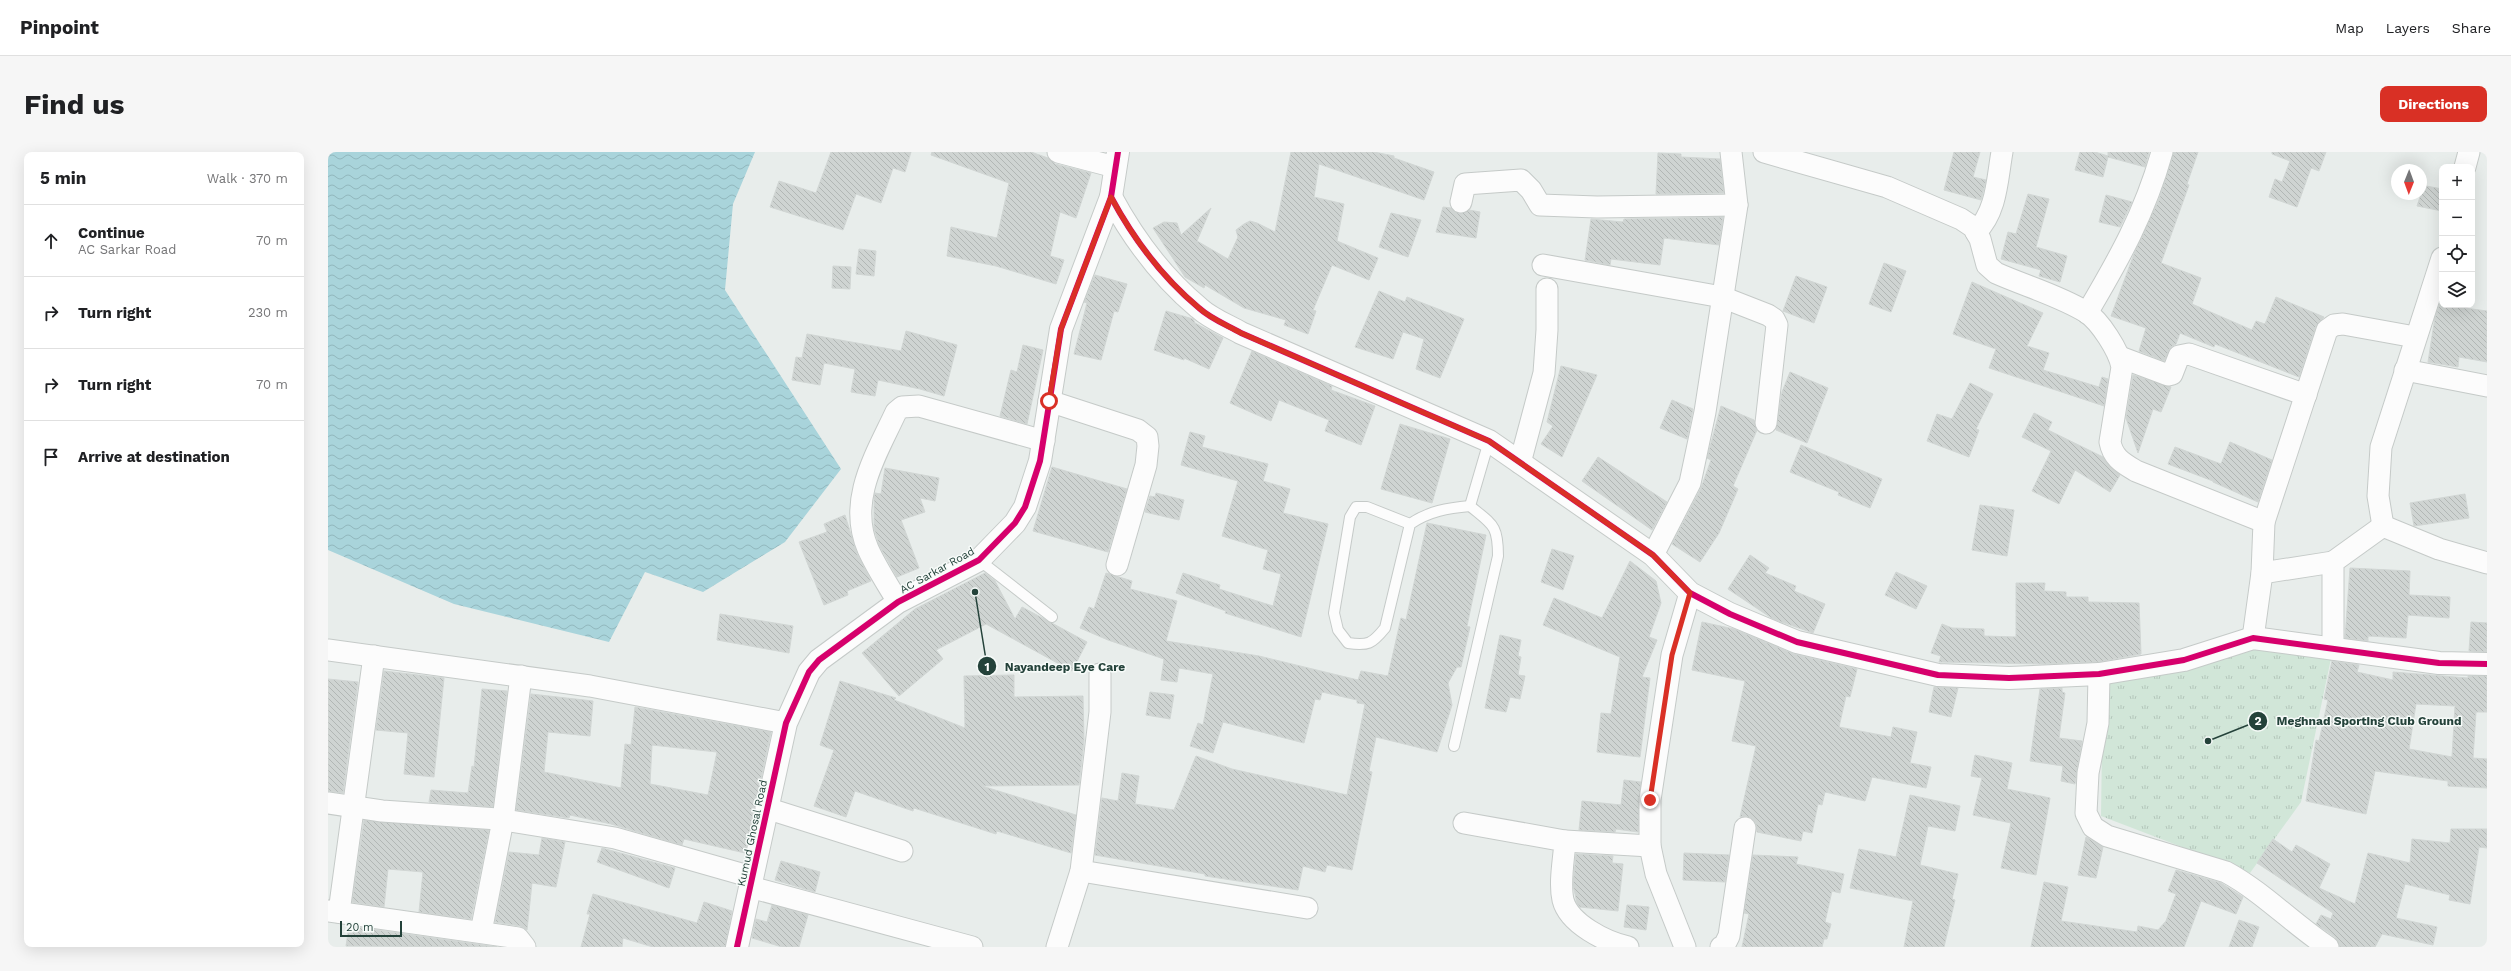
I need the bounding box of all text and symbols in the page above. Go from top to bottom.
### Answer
text: Pinpoint [20,16,99,39]
text: Map [2335,20,2364,36]
text: Layers [2386,20,2430,36]
text: Share [2452,20,2491,36]
button: Directions [2380,86,2487,122]
text: Find us [24,88,124,121]
north arrow [2391,164,2427,200]
map controls [2439,164,2475,308]
button: + [2439,164,2475,200]
text: 5 min [40,168,86,188]
text: Walk · 370 m [207,171,288,186]
button: − [2439,200,2475,236]
text: Continue [78,224,145,242]
icon: ahead [40,230,62,252]
text: 70 m [256,233,288,248]
button: locate [2439,236,2475,272]
text: AC Sarkar Road [78,242,176,257]
button: layers [2439,272,2475,308]
icon: right [40,302,62,324]
text: Turn right [78,304,151,322]
text: 230 m [248,305,288,320]
icon: right [40,374,62,396]
text: Turn right [78,376,151,394]
text: 70 m [256,377,288,392]
route start [1040,392,1058,410]
icon: arrive [40,446,62,468]
text: Arrive at destination [78,448,230,466]
street label: AC Sarkar Road [898,545,977,596]
callout: Nayandeep Eye Care [977,654,1133,678]
text: 1 [984,660,990,674]
text: Nayandeep Eye Care [1005,660,1125,674]
callout: Meghnad Sporting Club Ground [2248,709,2469,733]
text: 2 [2254,714,2262,728]
text: Meghnad Sporting Club Ground [2277,714,2461,728]
street label: Kumud Ghosal Road [735,779,770,888]
route end [1641,791,1659,809]
scale bar [340,919,402,938]
text: 20 m [346,921,374,934]

